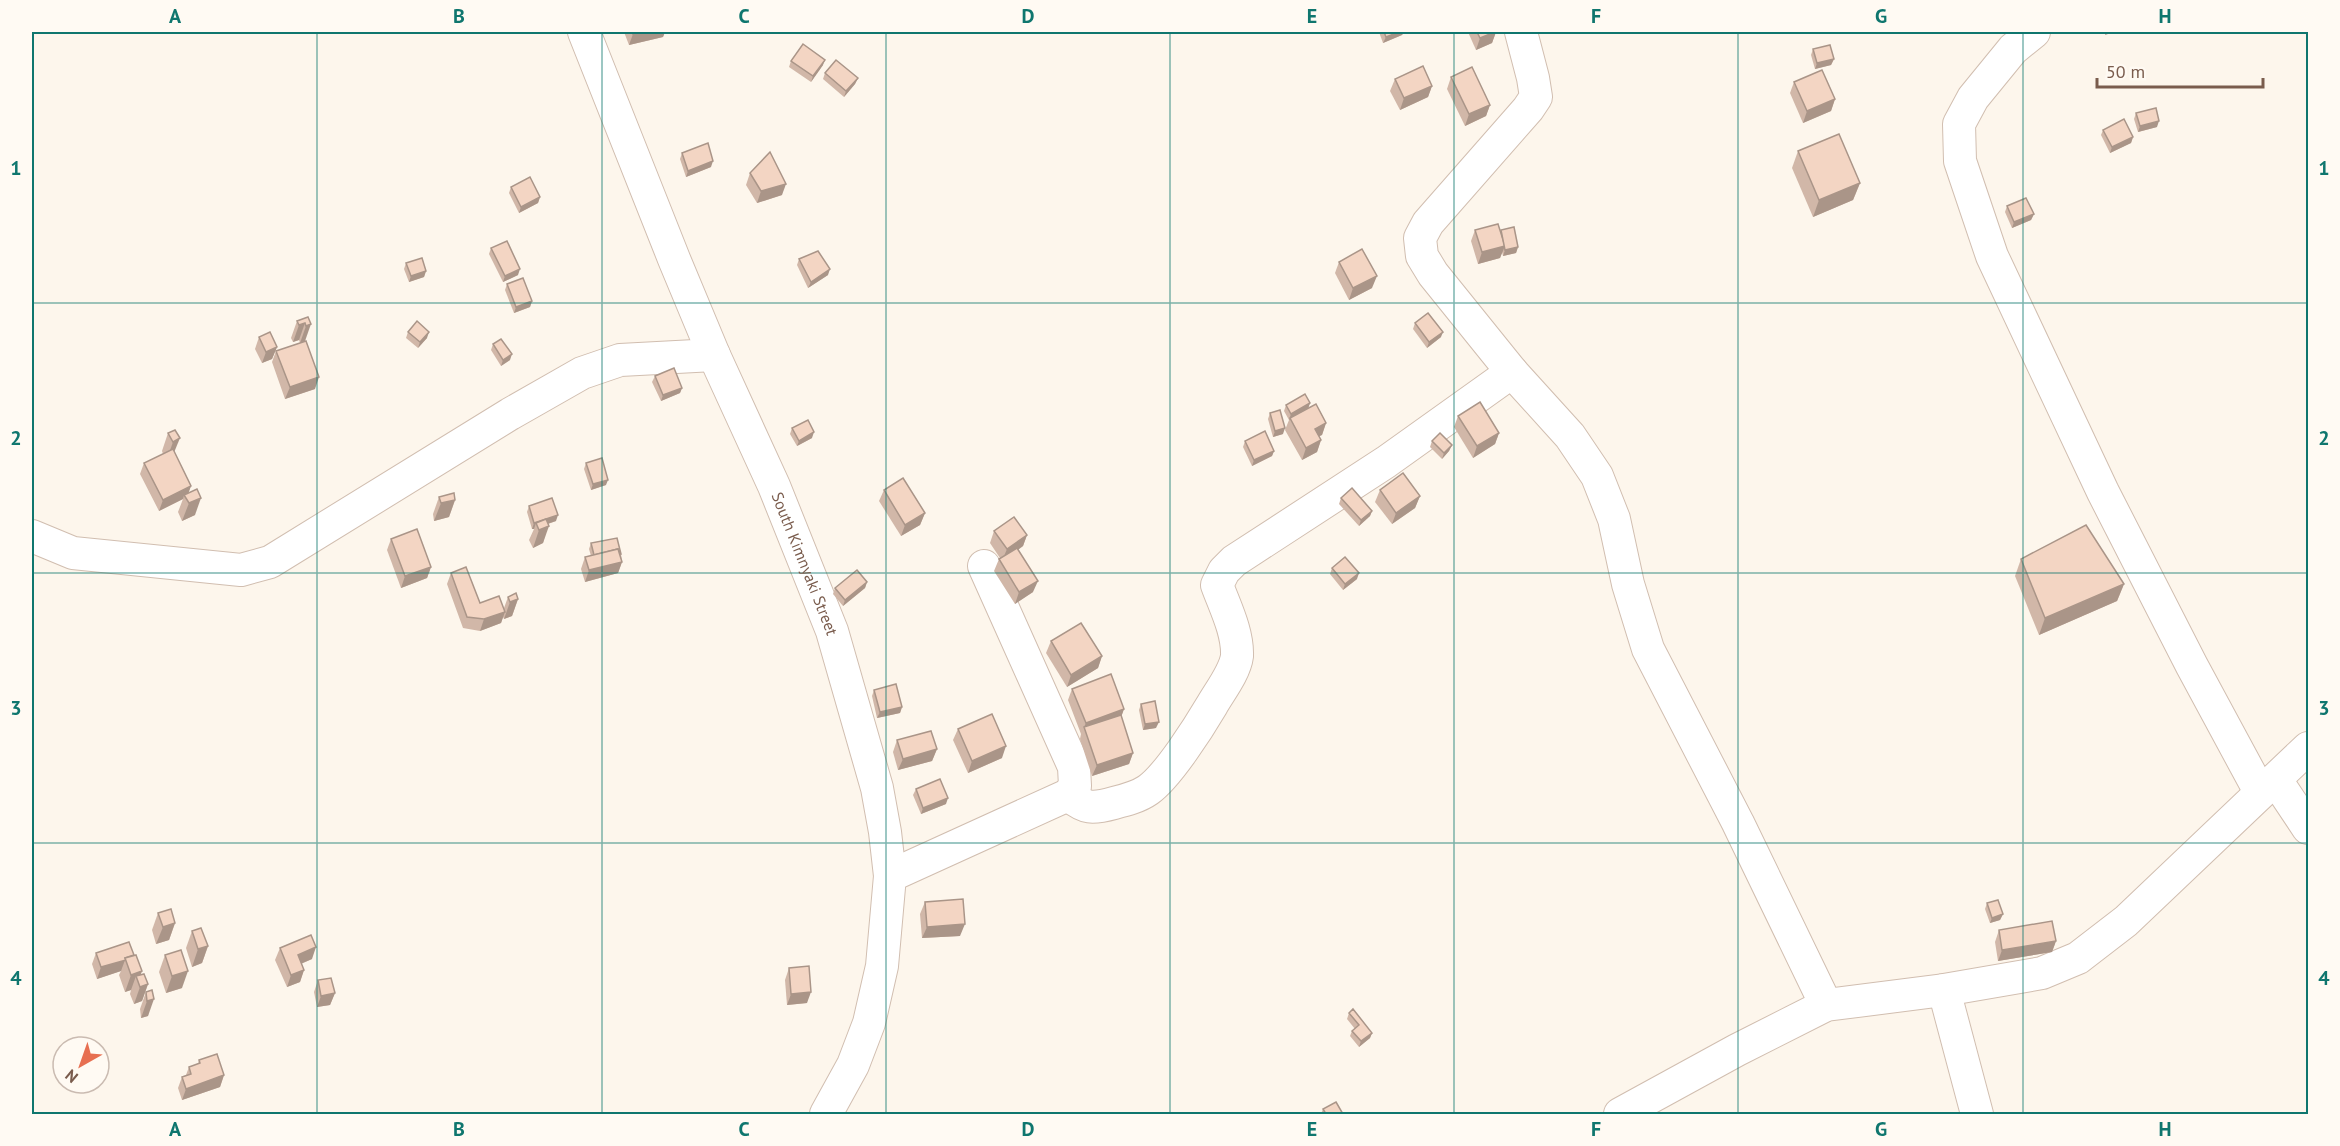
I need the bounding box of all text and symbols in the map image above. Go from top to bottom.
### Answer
text: A [169,3,182,29]
text: B [453,3,465,29]
text: C [738,3,750,29]
text: D [1022,3,1035,29]
text: E [1307,3,1317,29]
text: F [1591,3,1601,29]
text: G [1875,3,1887,29]
text: H [2158,3,2172,29]
scale bar [2097,51,2264,89]
text: 50 m [2106,60,2145,83]
text: 1 [10,155,22,181]
text: 1 [2318,155,2330,181]
text: 2 [10,425,22,451]
text: 2 [2318,425,2330,451]
street label: South Kimnyaki Street [767,489,843,638]
text: 3 [10,695,22,721]
text: 3 [2318,695,2330,721]
text: 4 [10,965,22,991]
text: 4 [2318,965,2330,991]
north arrow [51,1035,111,1095]
text: N [61,1065,82,1088]
text: A [169,1116,182,1142]
text: B [453,1116,465,1142]
text: C [738,1116,750,1142]
text: D [1022,1116,1035,1142]
text: E [1307,1116,1317,1142]
text: F [1591,1116,1601,1142]
text: G [1875,1116,1887,1142]
text: H [2158,1116,2172,1142]

